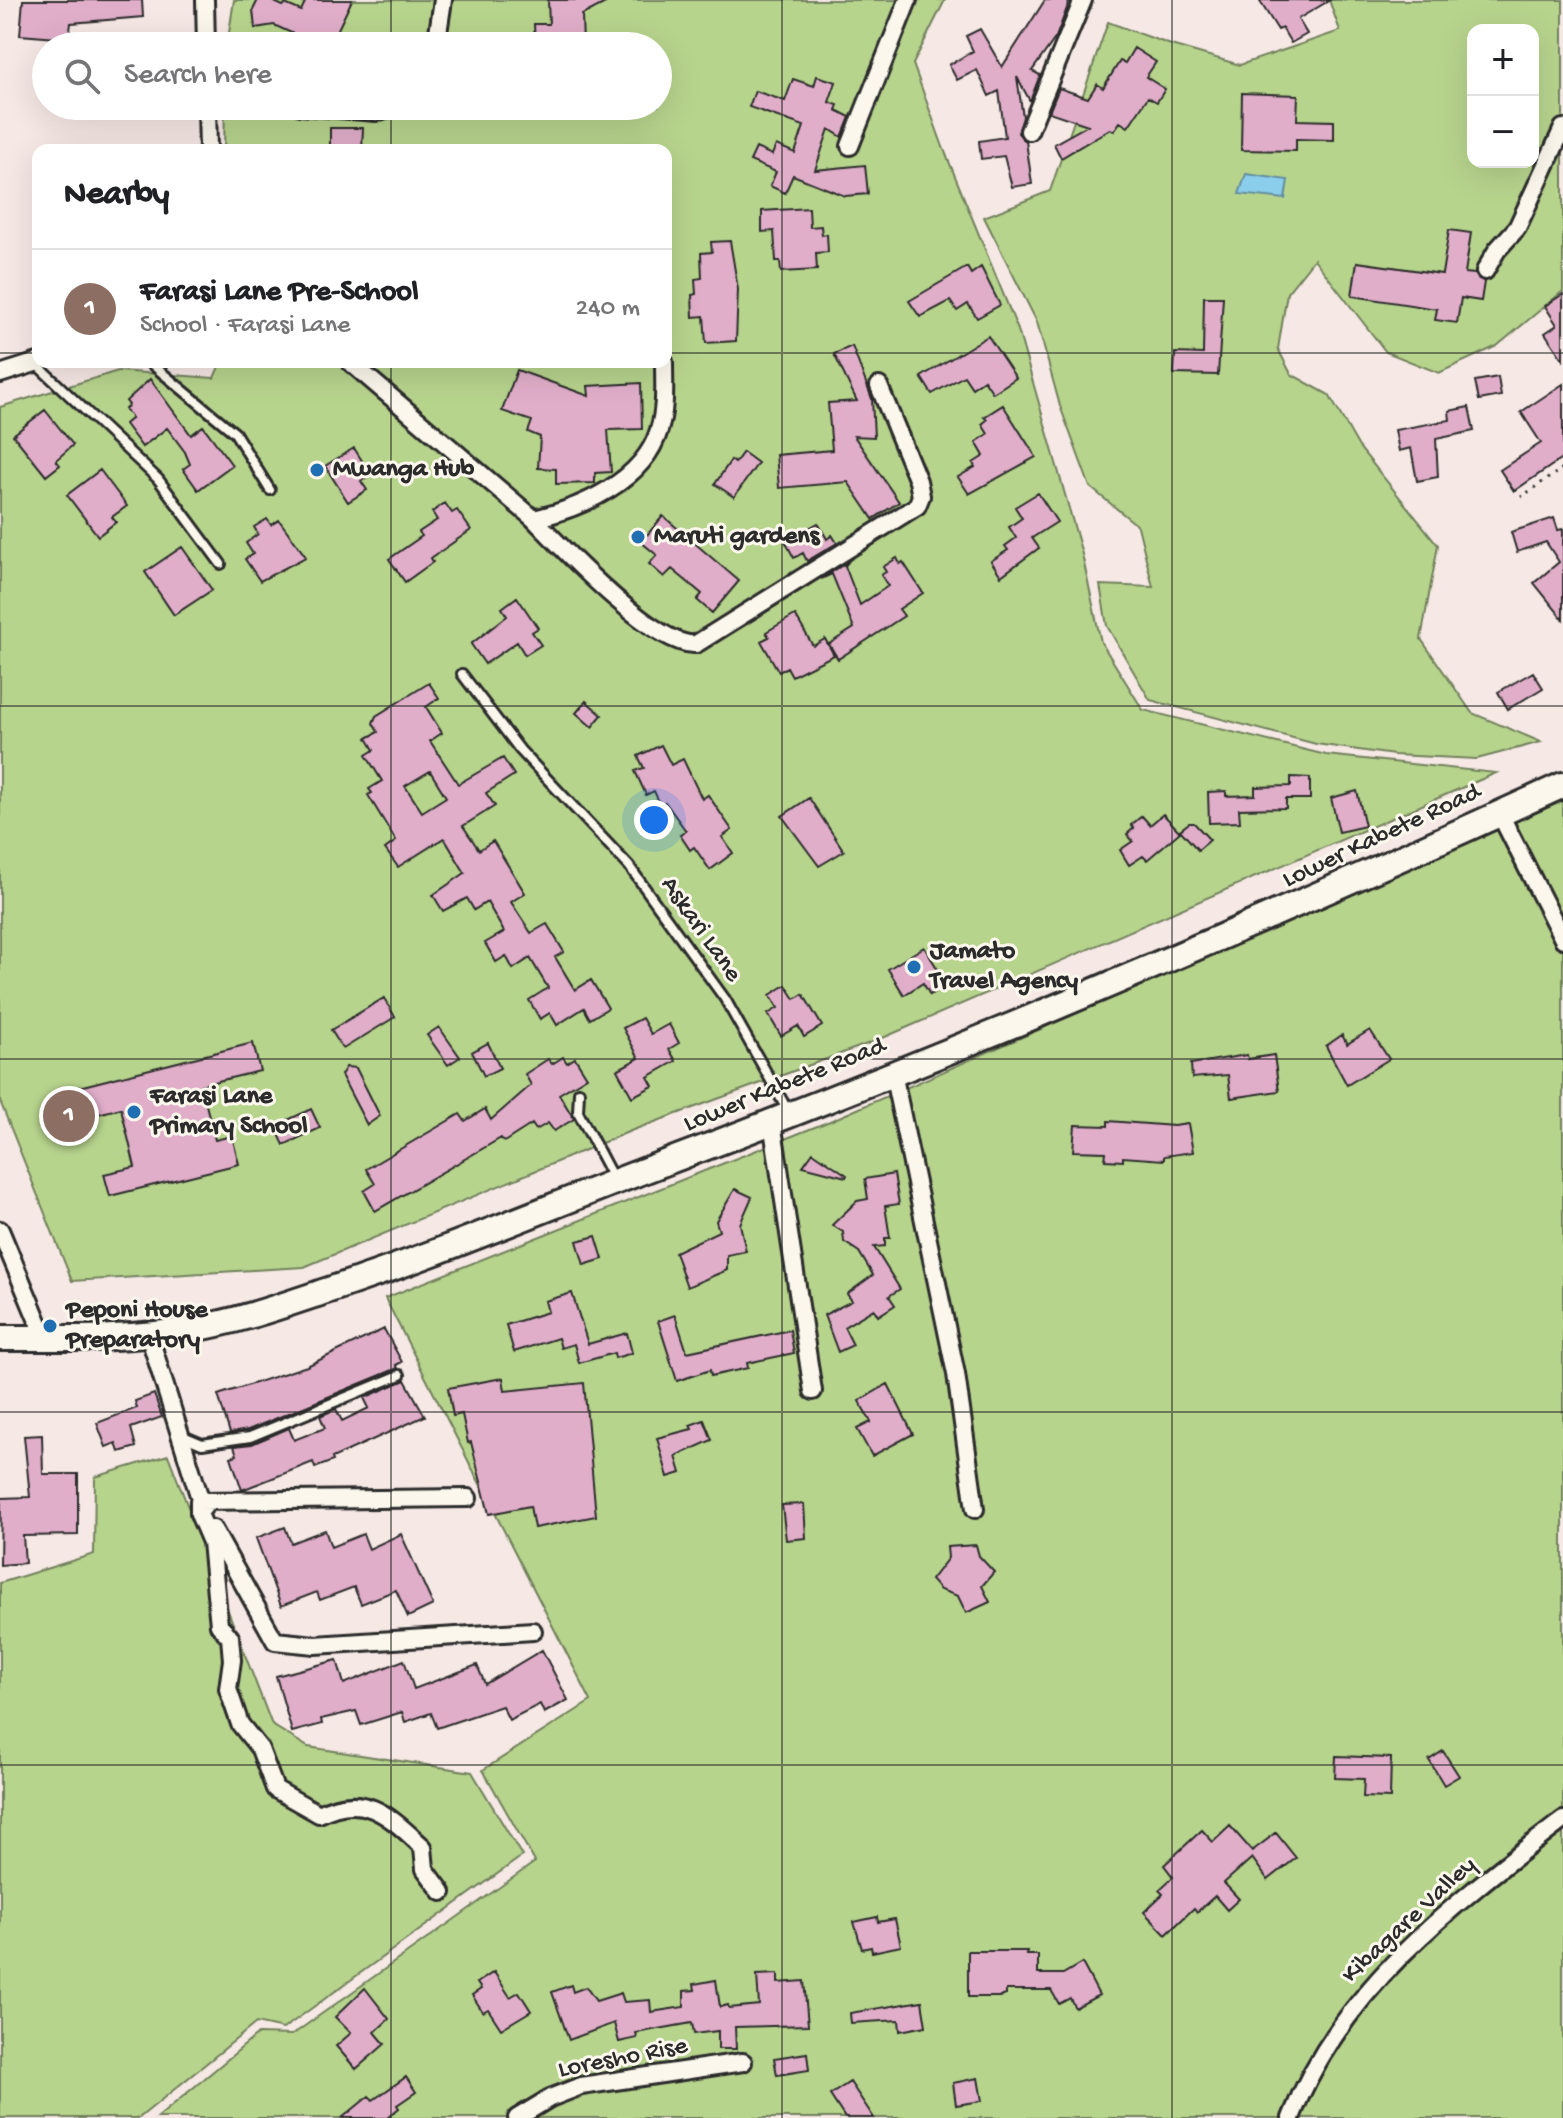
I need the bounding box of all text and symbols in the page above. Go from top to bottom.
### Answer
map controls [1467,24,1539,168]
button: + [1467,24,1539,96]
search box [32,32,672,120]
icon: search [60,54,104,98]
text: Search here [124,59,272,94]
button: − [1467,96,1539,168]
text: Nearby [64,176,169,216]
text: Farasi Lane Pre-School [140,276,418,311]
text: 1 [85,294,95,325]
text: 240 m [576,294,640,325]
text: School · Farasi Lane [140,311,351,342]
place label: Mwanga Hub [333,455,474,486]
marker: Mwanga Hub [308,461,326,479]
place label: Maruti gardens [654,522,821,553]
marker: Maruti gardens [629,528,647,546]
street label: Lower Kabete Road [1278,777,1487,896]
your location [634,800,674,840]
street label: Askari Lane [652,871,748,989]
place label: Jamato Travel Agency [928,937,1078,998]
marker: Jamato Travel Agency [905,958,923,976]
street label: Lower Kabete Road [680,1031,892,1141]
place label: Farasi Lane Primary School [148,1082,308,1143]
pin: 1 [43,1086,95,1146]
marker: Farasi Lane Primary School [125,1103,143,1121]
place label: Peponi House Preparatory [64,1296,209,1357]
marker: Peponi House Preparatory [41,1317,59,1335]
street label: Kibagare Valley [1336,1851,1484,1991]
street label: Loresho Rise [556,2031,691,2087]

